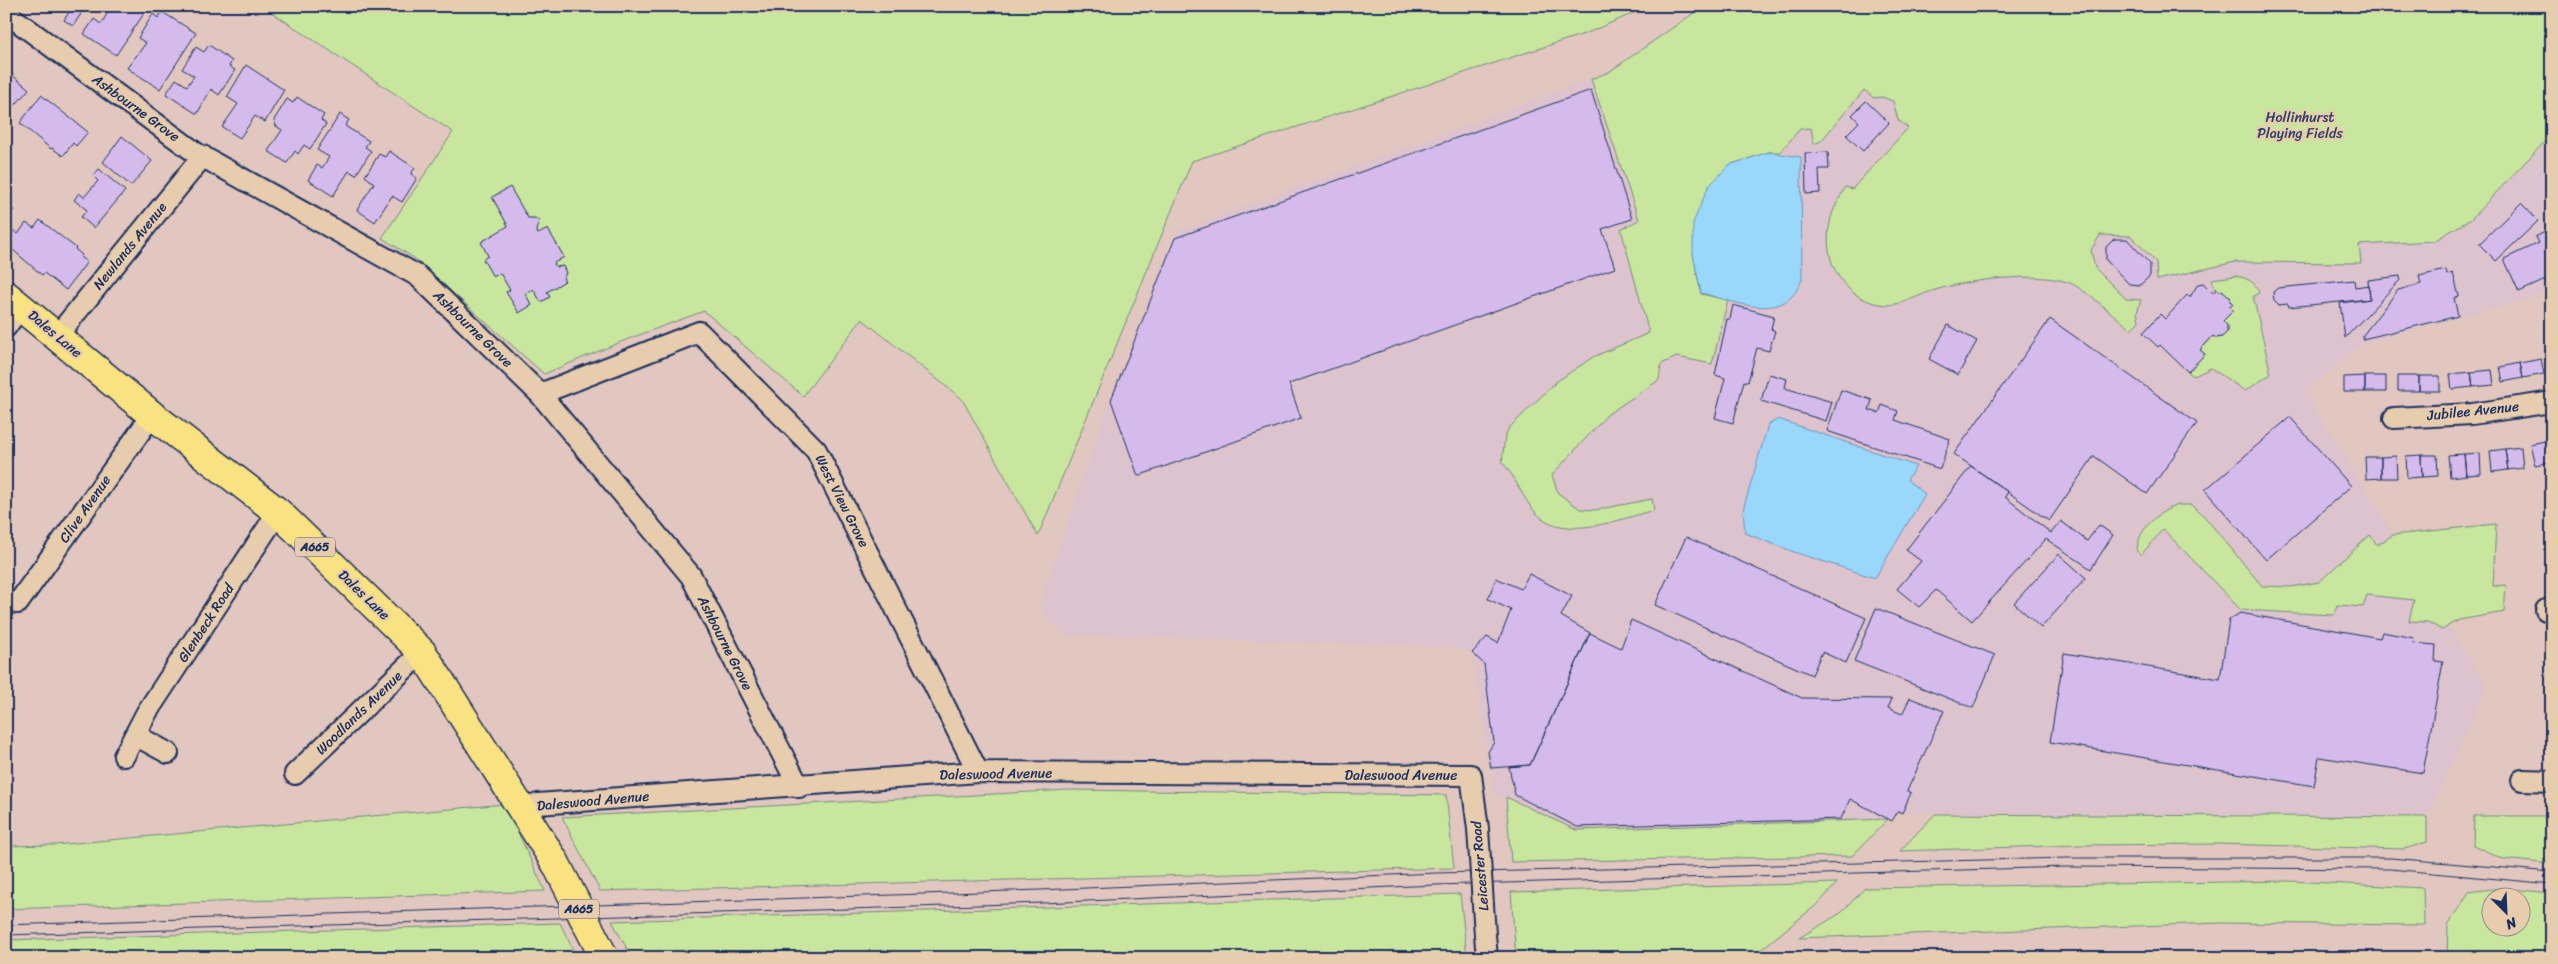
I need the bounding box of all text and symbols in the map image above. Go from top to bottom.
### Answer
street label: Ashbourne Grove [86,67,185,149]
park label: Hollinhurst Playing Fields [2257,105,2343,146]
street label: Newlands Avenue [87,196,174,296]
street label: Ashbourne Grove [426,283,519,374]
street label: Dales Lane [22,304,88,364]
street label: Jubilee Avenue [2425,394,2520,428]
street label: West View Grove [808,450,876,552]
street label: Clive Avenue [52,470,118,548]
road number: A665 [295,538,335,556]
street label: Dales Lane [332,563,396,627]
street label: Glenbeck Road [171,577,242,668]
street label: Ashbourne Grove [690,590,760,695]
street label: Woodlands Avenue [310,665,409,761]
street label: Daleswood Avenue [939,761,1053,787]
street label: Daleswood Avenue [1345,763,1457,788]
street label: Daleswood Avenue [536,784,650,818]
street label: Leicester Road [1463,818,1496,912]
north arrow [2480,886,2530,936]
road number: A665 [559,900,599,919]
text: N [2501,910,2522,937]

